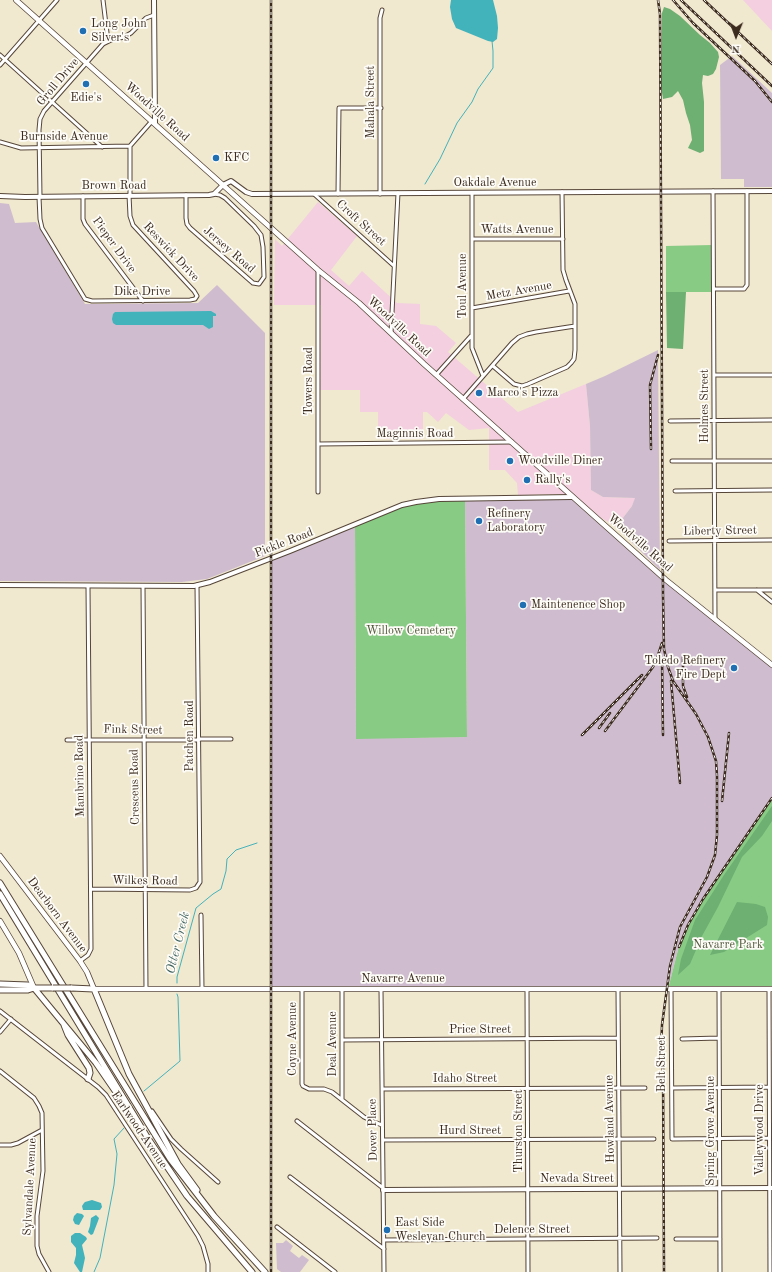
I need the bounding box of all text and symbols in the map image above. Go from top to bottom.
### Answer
north arrow [716,16,756,56]
place label: Long John Silver's [91,17,147,45]
marker: Long John Silver's [78,26,88,36]
text: N [731,43,740,54]
street label: Groll Drive [34,55,82,109]
street label: Mahala Street [364,66,378,138]
marker: Edie's [81,79,91,89]
street label: Woodville Road [122,79,192,145]
place label: Edie's [70,91,102,105]
street label: Burnside Avenue [20,130,108,144]
place label: KFC [224,151,249,165]
marker: KFC [211,153,221,163]
street label: Oakdale Avenue [454,176,536,190]
street label: Brown Road [82,179,146,193]
street label: Croft Street [333,197,389,249]
street label: Pieper Drive [89,214,139,276]
street label: Reswick Drive [140,219,202,285]
street label: Watts Avenue [481,223,553,237]
street label: Jersey Road [200,224,258,276]
street label: Toul Avenue [456,254,470,318]
street label: Metz Avenue [485,278,553,304]
street label: Dike Drive [114,285,170,299]
street label: Woodville Road [364,294,434,360]
street label: Towers Road [302,347,316,415]
street label: Holmes Street [698,369,712,443]
place label: Marco's Pizza [487,386,558,400]
marker: Marco's Pizza [474,388,484,398]
street label: Maginnis Road [376,427,454,441]
place label: Woodville Diner [518,454,602,468]
marker: Woodville Diner [505,456,515,466]
place label: Rally's [535,473,570,487]
marker: Rally's [522,475,532,485]
place label: Refinery Laboratory [487,507,545,535]
street label: Woodville Road [605,511,675,575]
marker: Refinery Laboratory [474,516,484,526]
street label: Liberty Street [683,523,757,539]
street label: Pickle Road [253,525,315,561]
place label: Maintenence Shop [531,598,625,612]
marker: Maintenence Shop [518,600,528,610]
park label: Willow Cemetery [366,624,456,638]
place label: Toledo Refinery Fire Dept [644,654,726,682]
marker: Toledo Refinery Fire Dept [729,663,739,673]
street label: Patchen Road [183,700,197,772]
street label: Fink Street [103,722,163,738]
street label: Mambrino Road [72,735,88,817]
street label: Cresceus Road [127,749,143,825]
street label: Wilkes Road [112,873,178,889]
street label: Dearborn Avenue [24,874,90,956]
water label: Otter Creek [163,910,193,976]
park label: Navarre Park [693,938,763,952]
street label: Navarre Avenue [361,972,445,986]
street label: Coyne Avenue [286,1002,300,1076]
street label: Deal Avenue [326,1011,340,1077]
street label: Price Street [449,1023,511,1037]
street label: Belt Street [655,1036,669,1092]
street label: Idaho Street [433,1072,497,1086]
street label: Howland Avenue [602,1075,618,1163]
street label: Spring Grove Avenue [704,1076,718,1186]
street label: Valleywood Drive [753,1084,767,1176]
street label: Earlwood Avenue [108,1088,170,1172]
street label: Thurston Street [512,1089,526,1173]
street label: Dover Place [365,1099,381,1161]
street label: Hurd Street [439,1124,501,1138]
street label: Sylvandale Avenue [20,1138,40,1236]
street label: Nevada Street [540,1172,614,1186]
place label: East Side Wesleyan Church [395,1216,486,1244]
street label: Delence Street [494,1223,570,1237]
marker: East Side Wesleyan Church [382,1225,392,1235]

